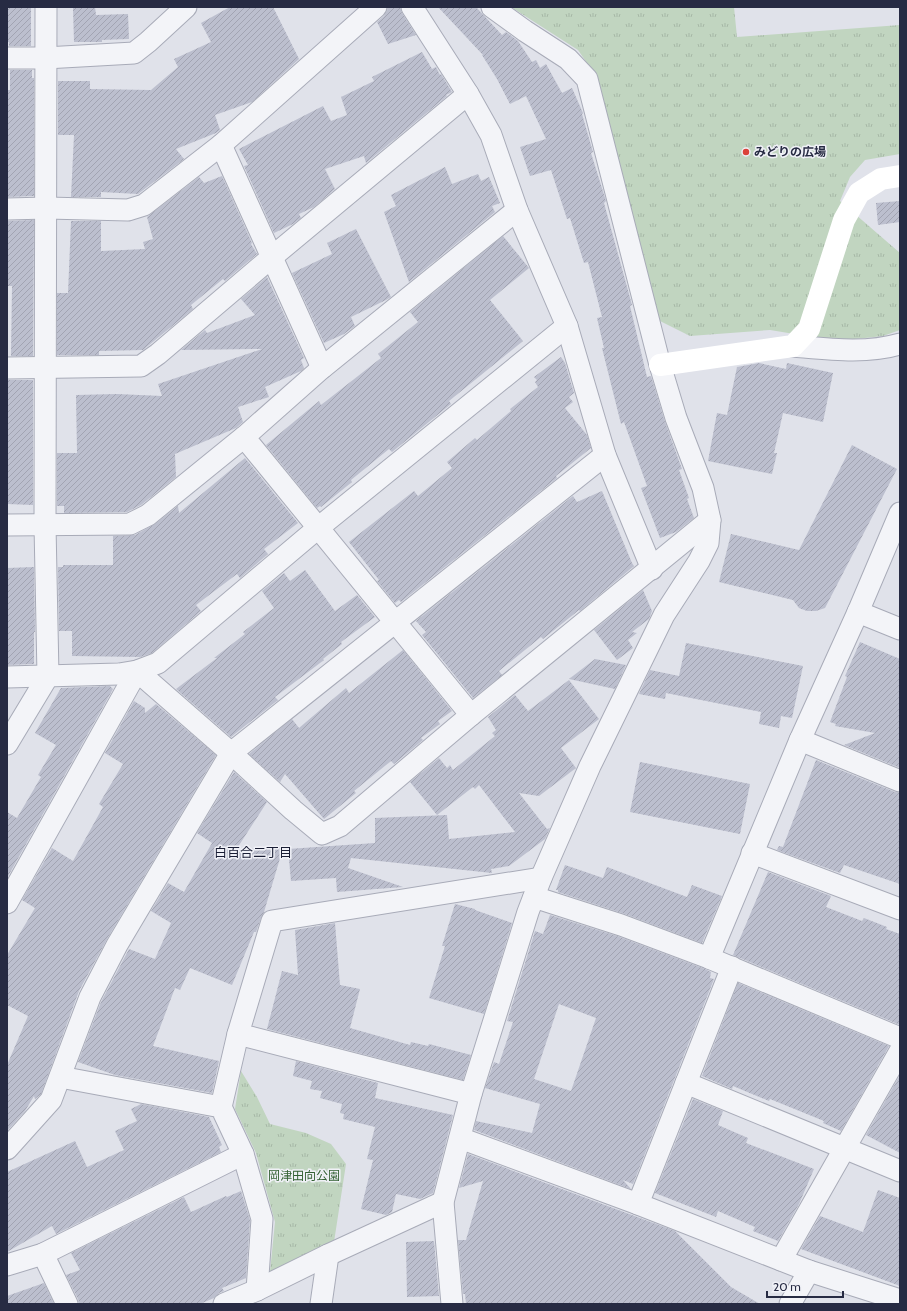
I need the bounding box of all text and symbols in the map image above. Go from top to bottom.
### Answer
place label: みどりの広場 [754,144,826,159]
marker: みどりの広場 [741,147,751,157]
district label: 白百合二丁目 [214,844,292,860]
park label: 岡津田向公園 [268,1168,340,1183]
scale bar [767,1273,843,1299]
text: 20 m [773,1279,801,1294]

